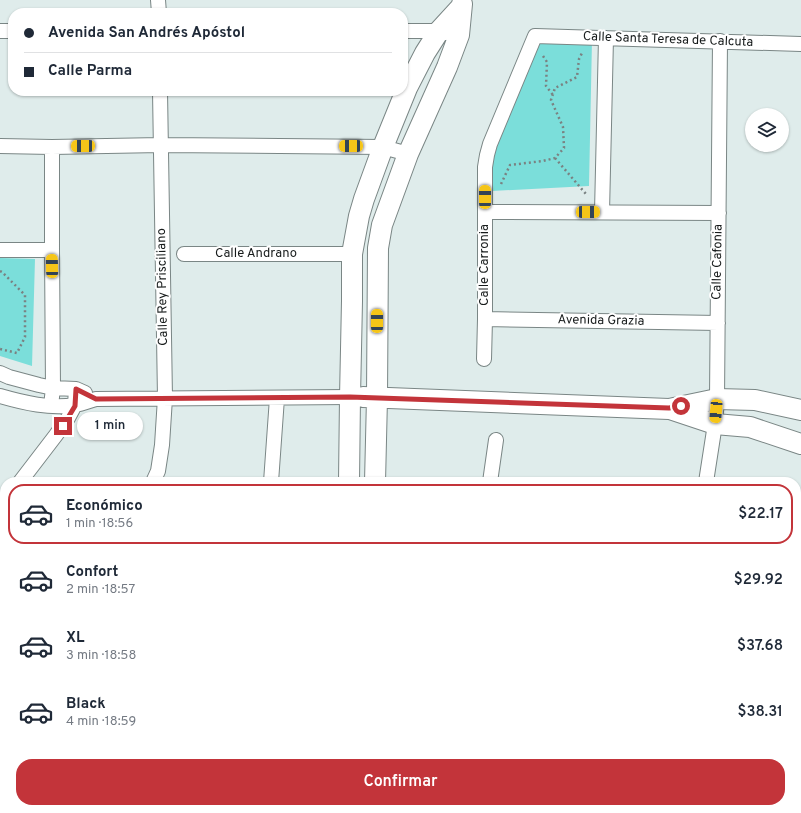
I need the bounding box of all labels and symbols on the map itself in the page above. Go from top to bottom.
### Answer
street label: Calle Santa Teresa de Calcuta [583,29,753,51]
car [71,140,95,152]
car [339,140,363,152]
car [479,185,491,209]
car [576,206,600,218]
street label: Calle Carronia [477,224,493,306]
street label: Calle Cafonia [709,224,727,300]
street label: Calle Rey Prisciliano [154,228,172,346]
street label: Calle Andrano [215,246,297,262]
car [46,254,58,278]
car [371,309,383,333]
street label: Avenida Grazia [557,312,645,330]
route start [672,397,690,415]
car [709,399,723,423]
callout: 1 min [77,412,143,440]
route end [54,417,72,435]

